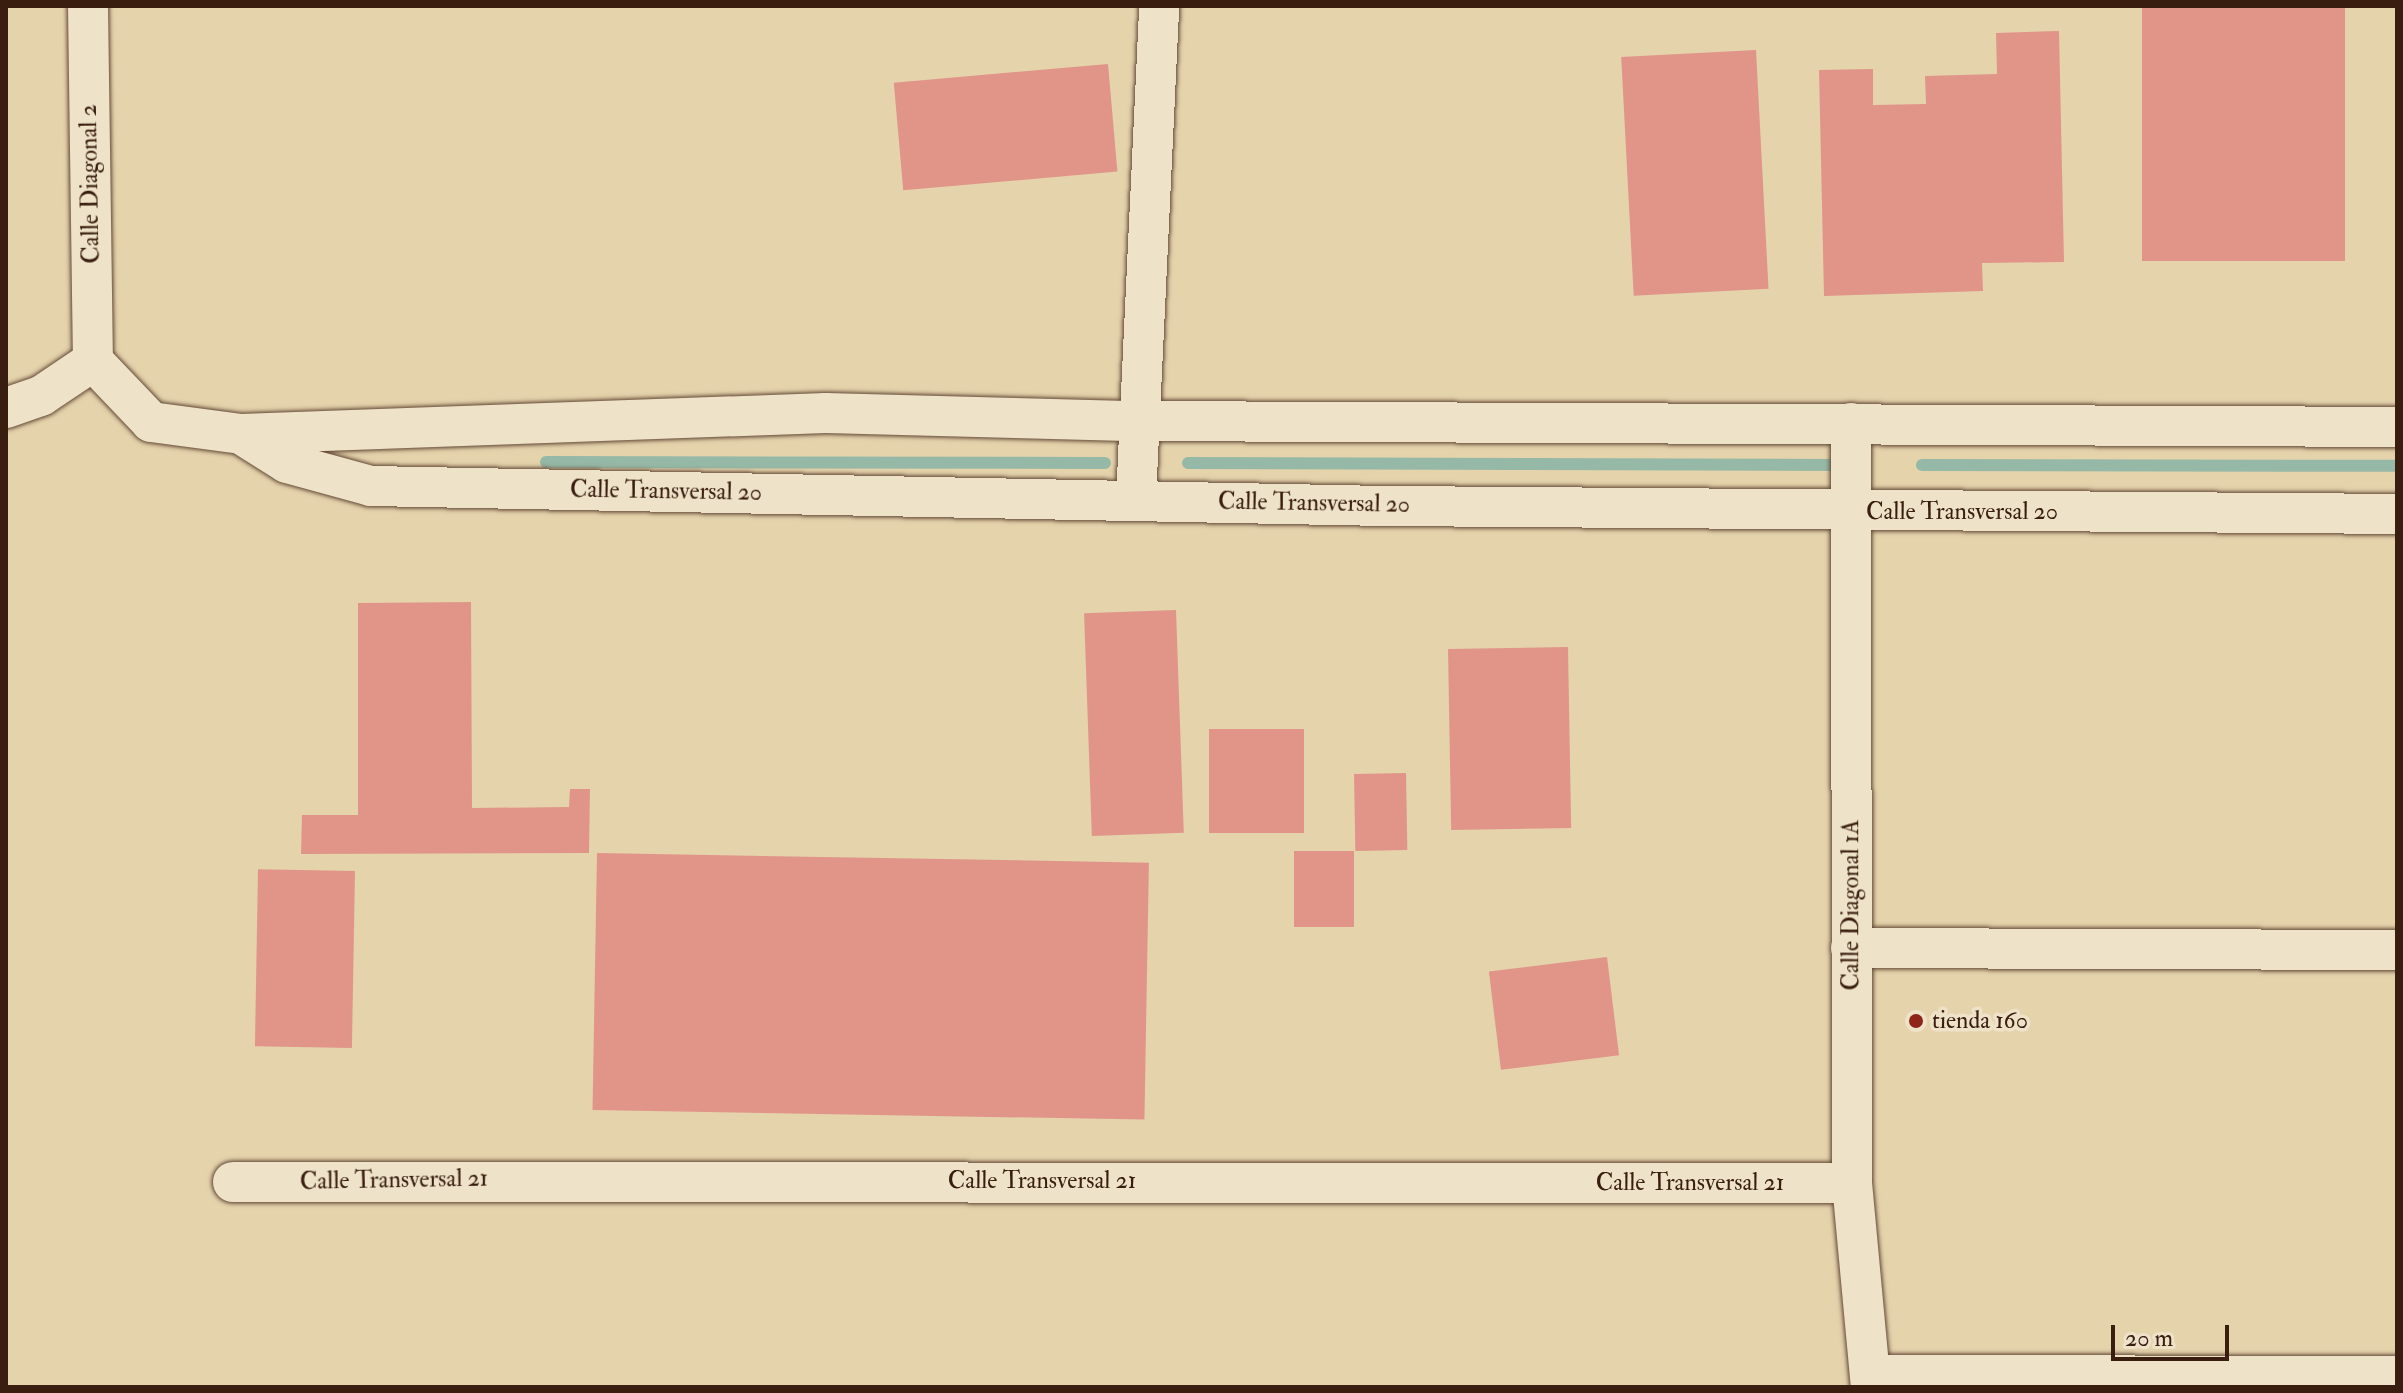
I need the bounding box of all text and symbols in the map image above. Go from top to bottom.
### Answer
street label: Calle Diagonal 2 [74,104,106,264]
street label: Calle Transversal 20 [570,475,762,507]
street label: Calle Transversal 20 [1218,487,1410,519]
street label: Calle Transversal 20 [1866,498,2058,526]
street label: Calle Diagonal 1A [1837,819,1865,991]
place label: tienda 160 [1932,1007,2028,1035]
marker: tienda 160 [1907,1012,1925,1030]
street label: Calle Transversal 21 [300,1164,488,1196]
street label: Calle Transversal 21 [948,1167,1136,1195]
street label: Calle Transversal 21 [1596,1169,1784,1197]
scale bar [2115,1309,2233,1359]
text: 20 m [2125,1323,2173,1354]

